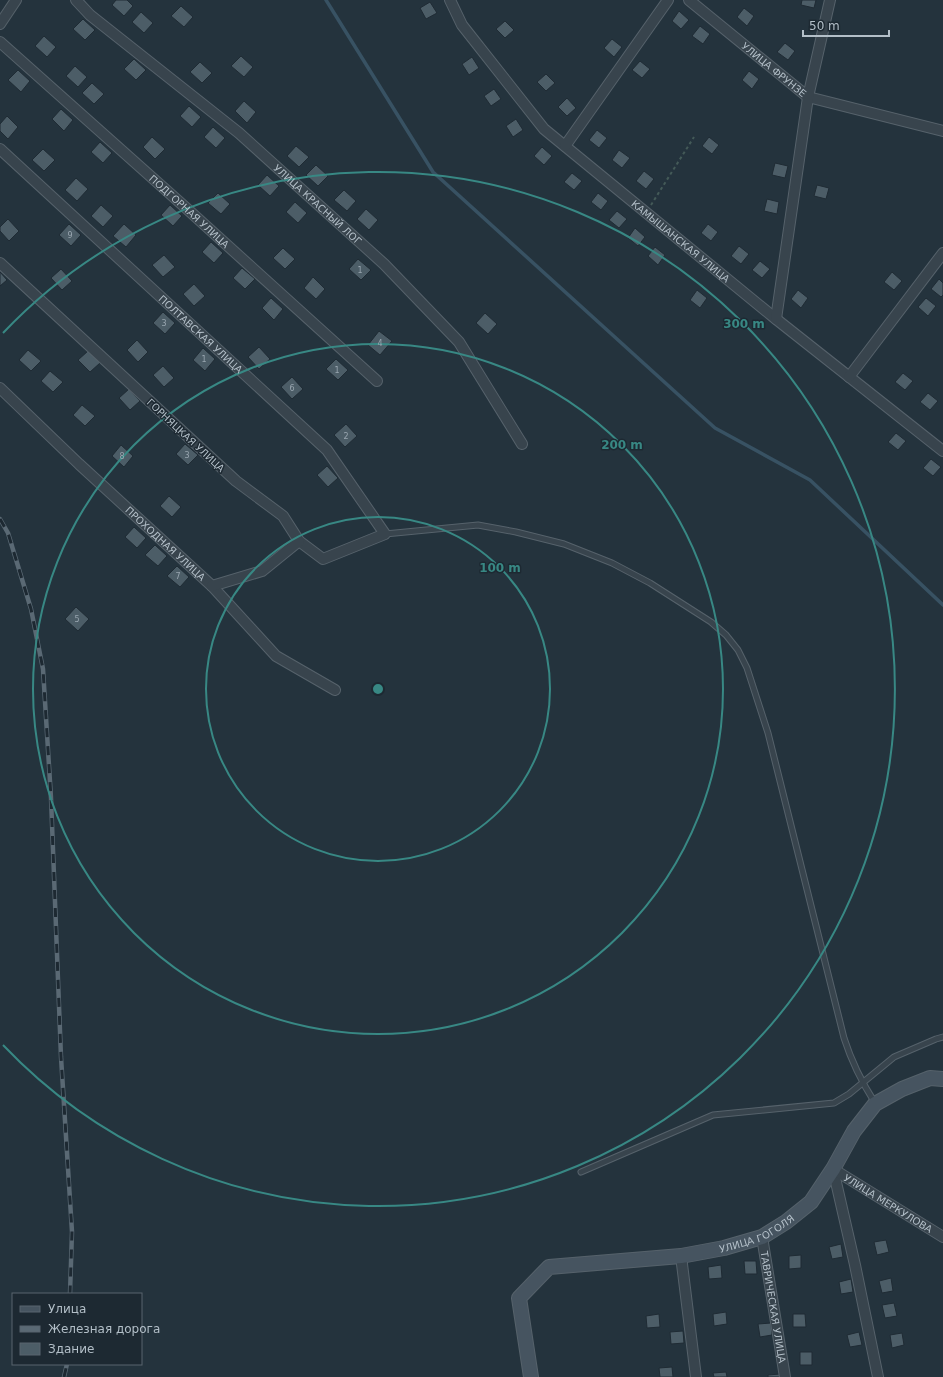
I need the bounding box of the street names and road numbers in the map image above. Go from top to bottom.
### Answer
street label: УЛИЦА ФРУНЗЕ [739,40,808,99]
street label: УЛИЦА КРАСНЫЙ ЛОГ [271,162,364,247]
street label: ПОДГОРНАЯ УЛИЦА [147,173,231,250]
street label: КАМЫШАНСКАЯ УЛИЦА [629,198,732,285]
street label: ПОЛТАВСКАЯ УЛИЦА [156,293,245,376]
street label: ГОРНЯЦКАЯ УЛИЦА [145,397,227,474]
street label: ПРОХОДНАЯ УЛИЦА [123,504,207,583]
street label: УЛИЦА МЕРКУЛОВА [842,1172,935,1235]
street label: УЛИЦА ГОГОЛЯ [718,1213,796,1255]
street label: ТАВРИЧЕСКАЯ УЛИЦА [758,1249,788,1364]

